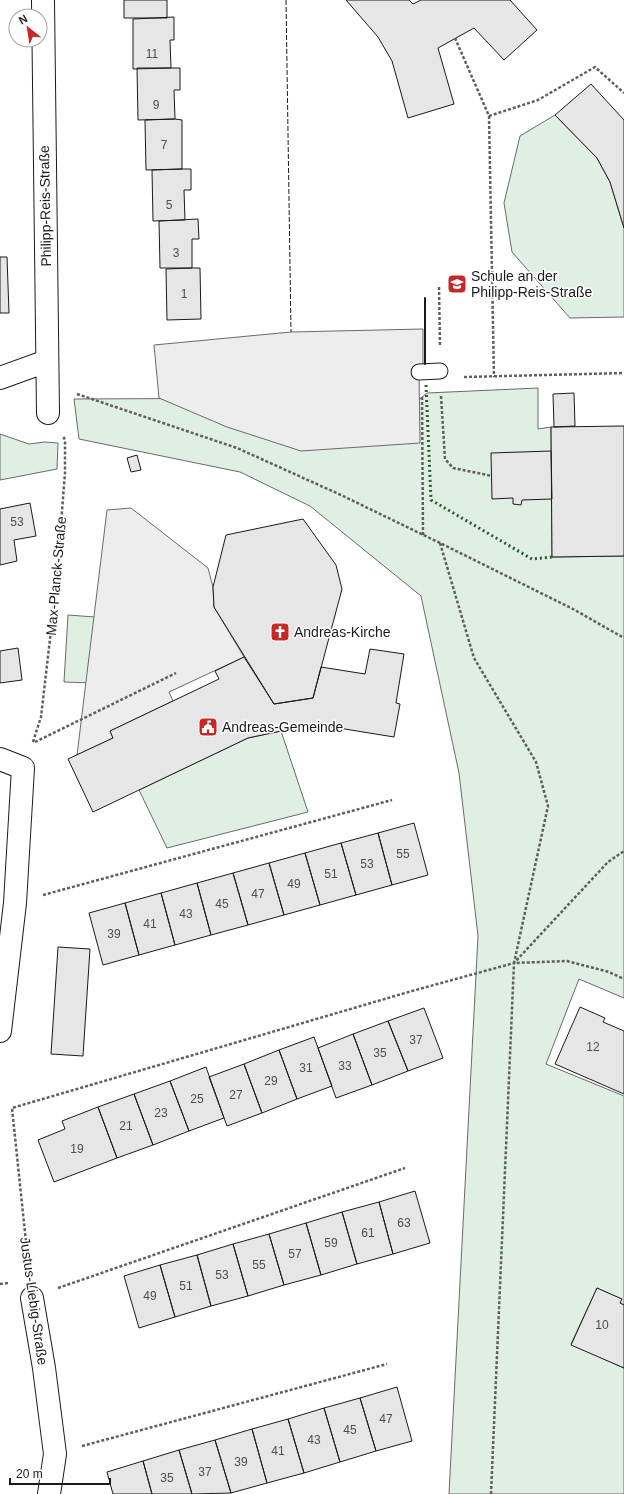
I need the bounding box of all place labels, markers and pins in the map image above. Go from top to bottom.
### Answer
place label: Schule an der Philipp-Reis-Straße [471,268,593,300]
school or university icon: Schule an der Philipp-Reis-Straße [446,273,468,295]
church icon: Andreas-Kirche [269,621,291,643]
place label: Andreas-Kirche [294,624,391,640]
public building icon: Andreas-Gemeinde [197,716,219,738]
place label: Andreas-Gemeinde [222,719,344,735]

